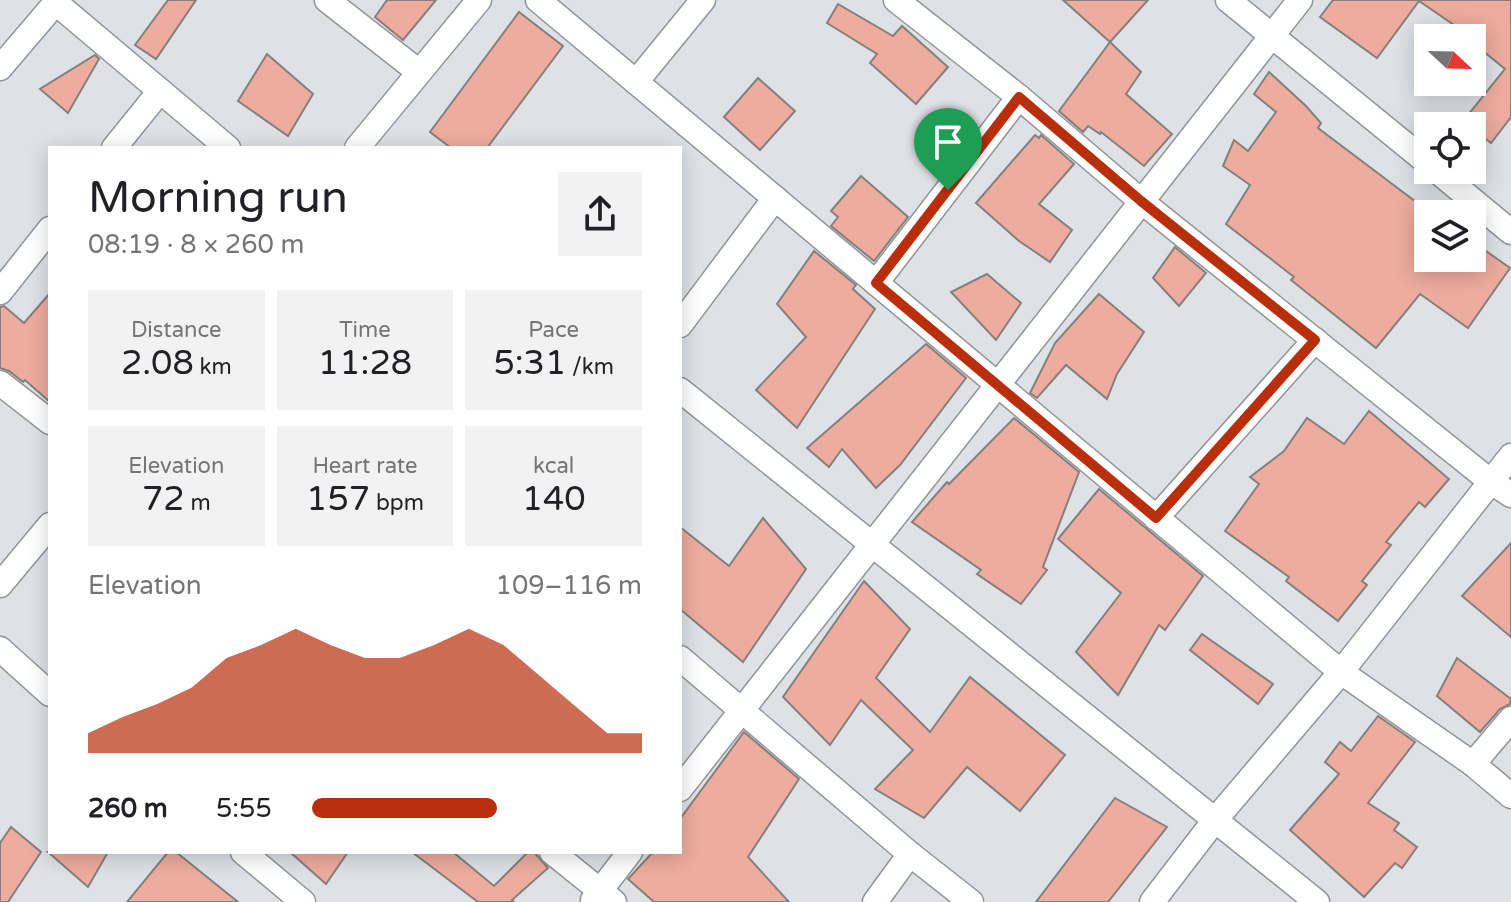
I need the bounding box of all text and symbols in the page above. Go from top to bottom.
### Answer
north arrow [1414,24,1486,96]
map controls [1414,24,1486,272]
pin [914,108,982,190]
button: locate [1414,112,1486,184]
icon: arrive [926,120,970,164]
text: Morning run [88,172,348,225]
button: share [558,172,642,256]
button: layers [1414,200,1486,272]
text: 08:19 · 8 × 260 m [88,229,304,260]
text: Distance [131,317,222,343]
text: Time [339,317,391,343]
text: Pace [528,317,579,343]
text: 2.08 [121,343,194,384]
text: 11:28 [318,343,412,384]
text: 5:31 [493,343,566,384]
text: km [194,354,232,380]
text: /km [566,354,614,380]
text: Elevation [128,453,224,479]
text: Heart rate [313,453,417,479]
text: kcal [533,453,574,479]
text: 72 [142,479,185,520]
text: 157 [306,479,370,520]
text: 140 [522,479,586,520]
text: m [185,490,211,516]
text: bpm [370,490,424,516]
text: Elevation [88,570,202,601]
text: 109–116 m [496,570,642,601]
text: 260 m [88,793,168,824]
text: 5:55 [216,793,272,824]

